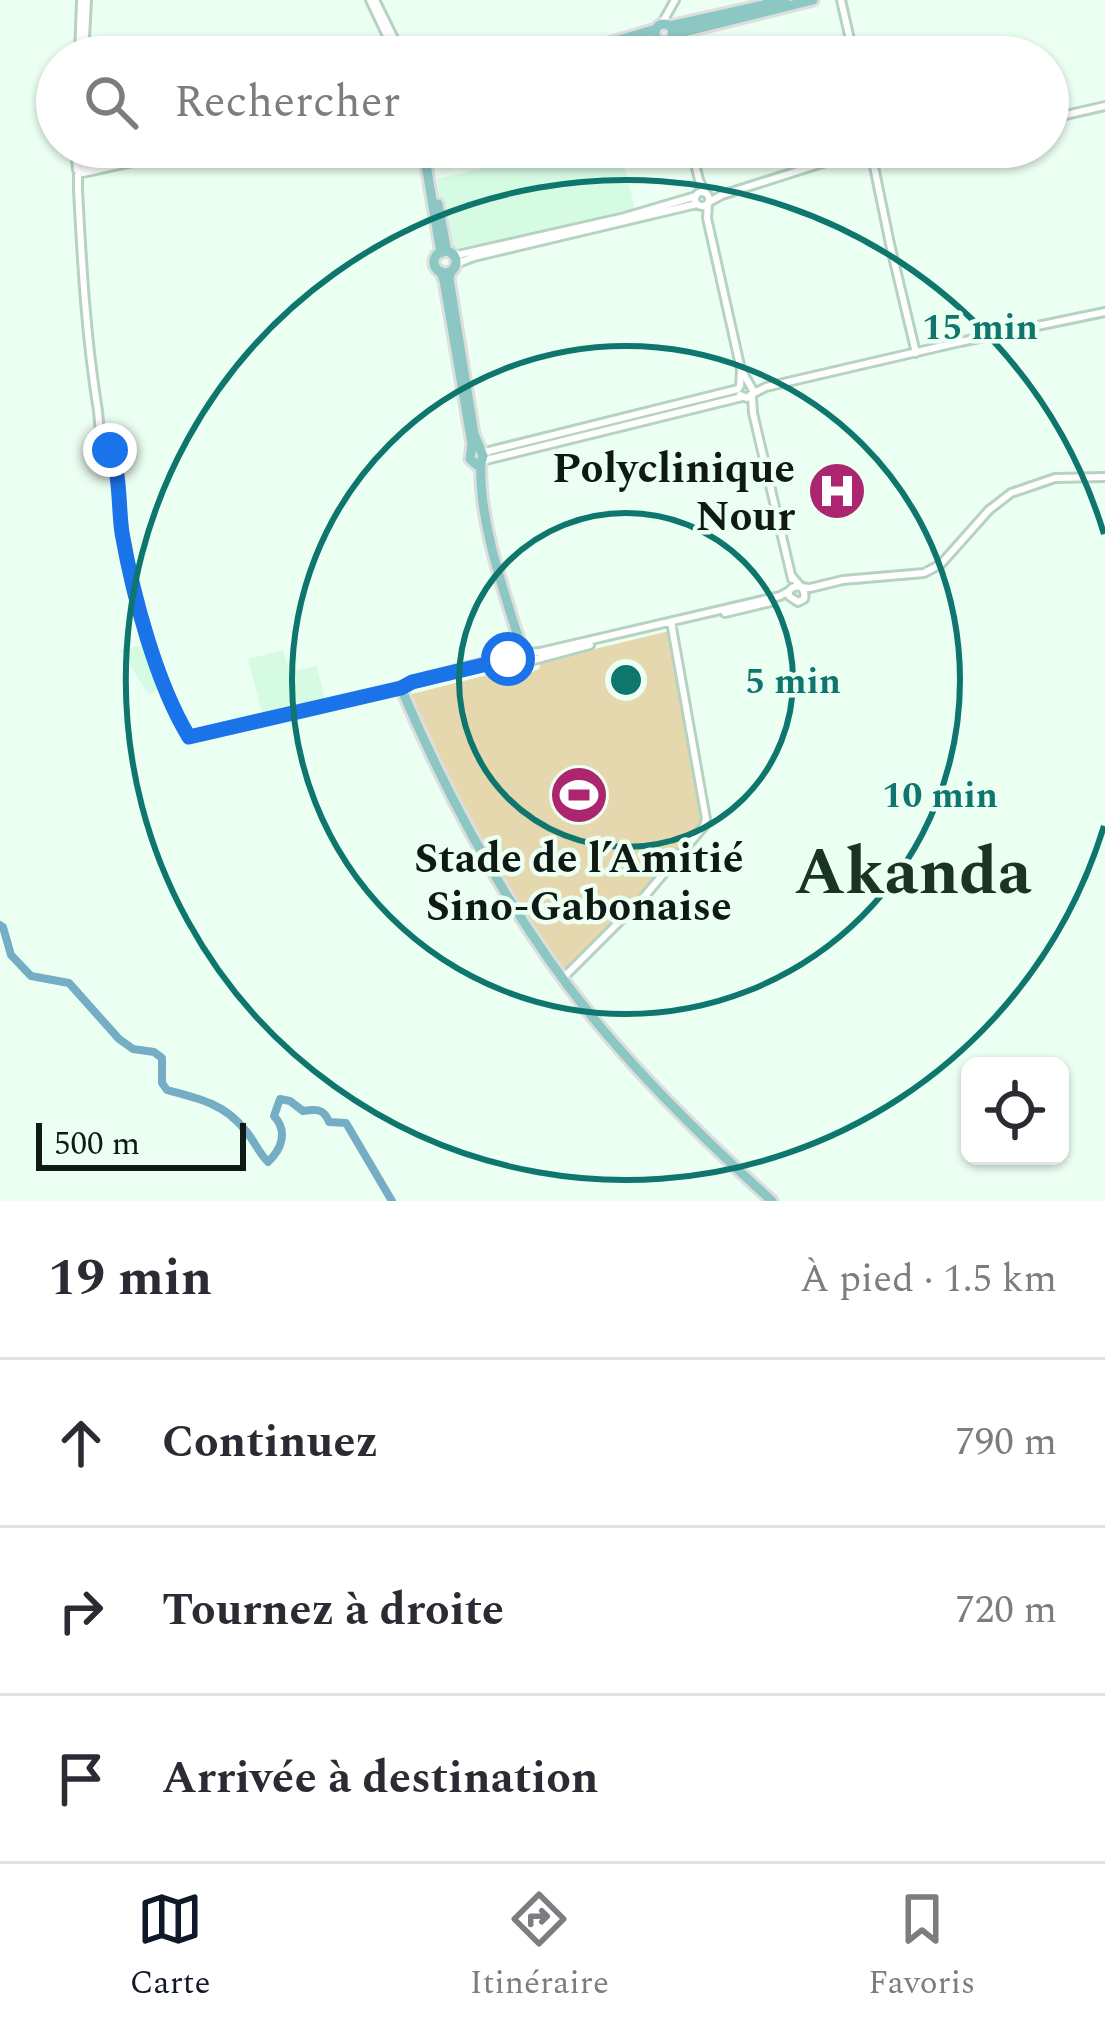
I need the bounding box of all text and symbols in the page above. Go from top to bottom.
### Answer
search box [36,36,1069,168]
text: Rechercher [174,68,400,137]
icon: search [78,69,144,135]
text: 15 min [922,301,1038,356]
route end [83,423,137,477]
place label: Polyclinique Nour [552,438,795,549]
hospital icon: Polyclinique Nour [806,460,868,522]
route start [481,632,535,686]
text: 5 min [745,655,841,710]
centre of rings [605,659,647,701]
sports icon: Stade de l’Amitié Sino-Gabonaise [548,764,610,826]
text: 10 min [882,769,998,824]
district label: Akanda [794,823,1032,924]
place label: Stade de l’Amitié Sino-Gabonaise [414,828,744,939]
map controls [961,1057,1069,1165]
button: locate [961,1057,1069,1165]
scale bar [36,1117,246,1170]
text: 500 m [54,1119,140,1169]
text: 19 min [48,1240,212,1318]
text: À pied · 1.5 km [800,1250,1057,1309]
text: Continuez [162,1408,378,1477]
icon: ahead [48,1410,114,1476]
text: 790 m [955,1413,1057,1472]
text: Tournez à droite [162,1576,504,1645]
icon: right [48,1578,114,1644]
text: 720 m [955,1581,1057,1640]
text: Arrivée à destination [162,1744,599,1813]
icon: arrive [48,1746,114,1812]
tab: Carte [130,1886,211,2008]
tab: Itinéraire [470,1886,609,2008]
tab: Favoris [868,1886,975,2008]

